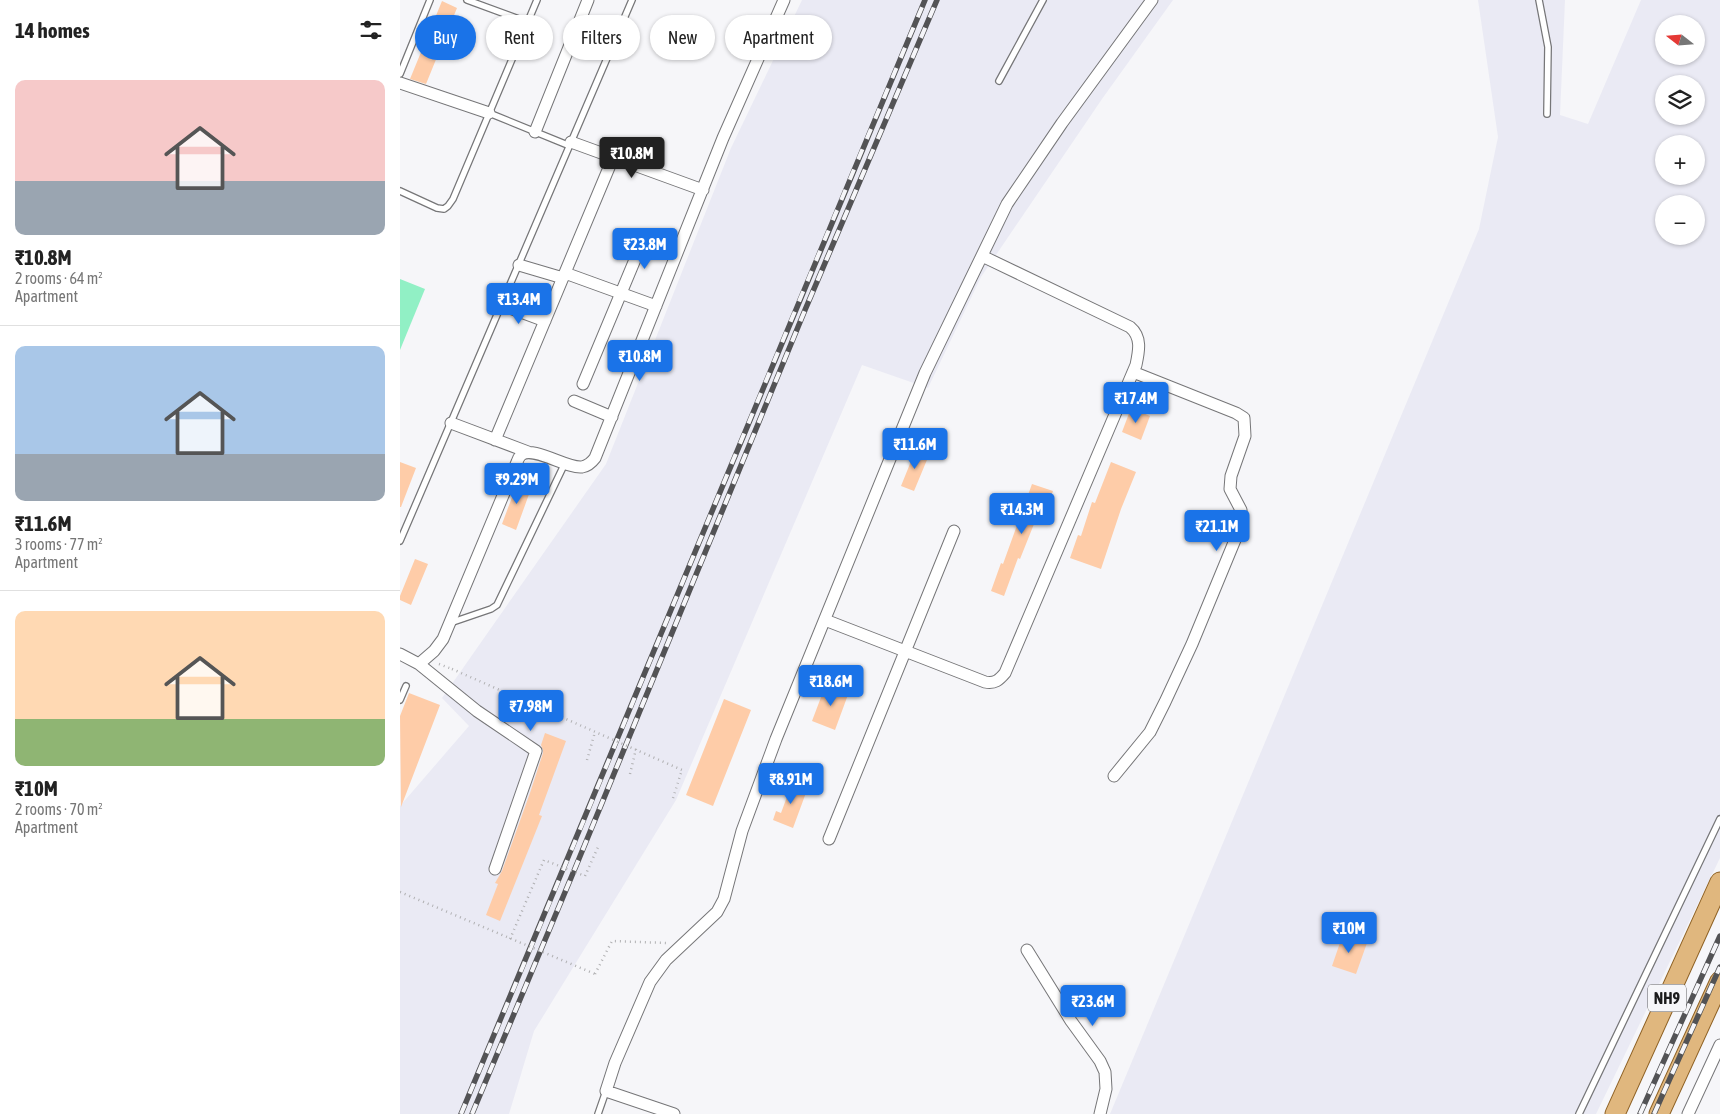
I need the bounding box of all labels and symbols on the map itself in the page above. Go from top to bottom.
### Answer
north arrow [1655,15,1705,65]
pin: ₹10.8M [591,136,673,179]
pin: ₹23.8M [604,228,686,270]
pin: ₹13.4M [478,282,560,325]
pin: ₹10.8M [599,340,681,382]
pin: ₹17.4M [1095,382,1177,424]
pin: ₹11.6M [874,428,956,470]
pin: ₹9.29M [476,462,558,505]
pin: ₹14.3M [981,492,1063,535]
pin: ₹21.1M [1176,510,1258,552]
pin: ₹18.6M [790,664,872,707]
pin: ₹7.98M [490,690,572,732]
pin: ₹8.91M [750,762,832,805]
pin: ₹10M [1319,912,1379,954]
pin: ₹23.6M [1052,984,1134,1027]
road number: NH9 [1648,984,1686,1011]

